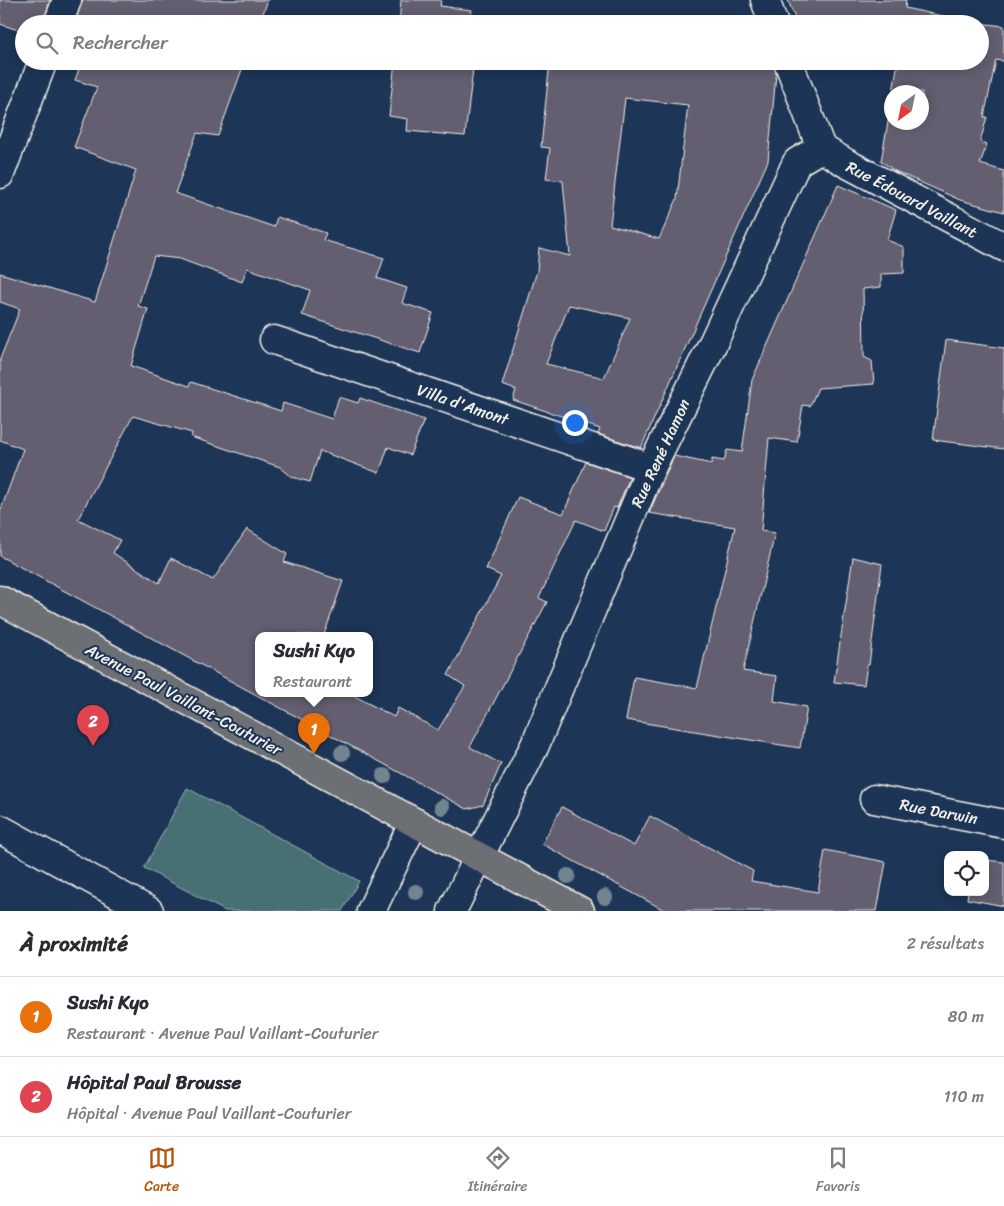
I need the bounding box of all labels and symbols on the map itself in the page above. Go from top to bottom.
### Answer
north arrow [884,85,929,130]
street label: Rue Édouard Vaillant [841,153,983,246]
street label: Villa d'Amont [413,375,513,434]
street label: Rue René Hamon [622,394,699,513]
your location [562,410,588,436]
street label: Avenue Paul Vaillant-Couturier [79,635,289,764]
pin: 2 [77,705,109,746]
pin: 1 [298,713,330,754]
street label: Rue Darwin [897,790,981,833]

